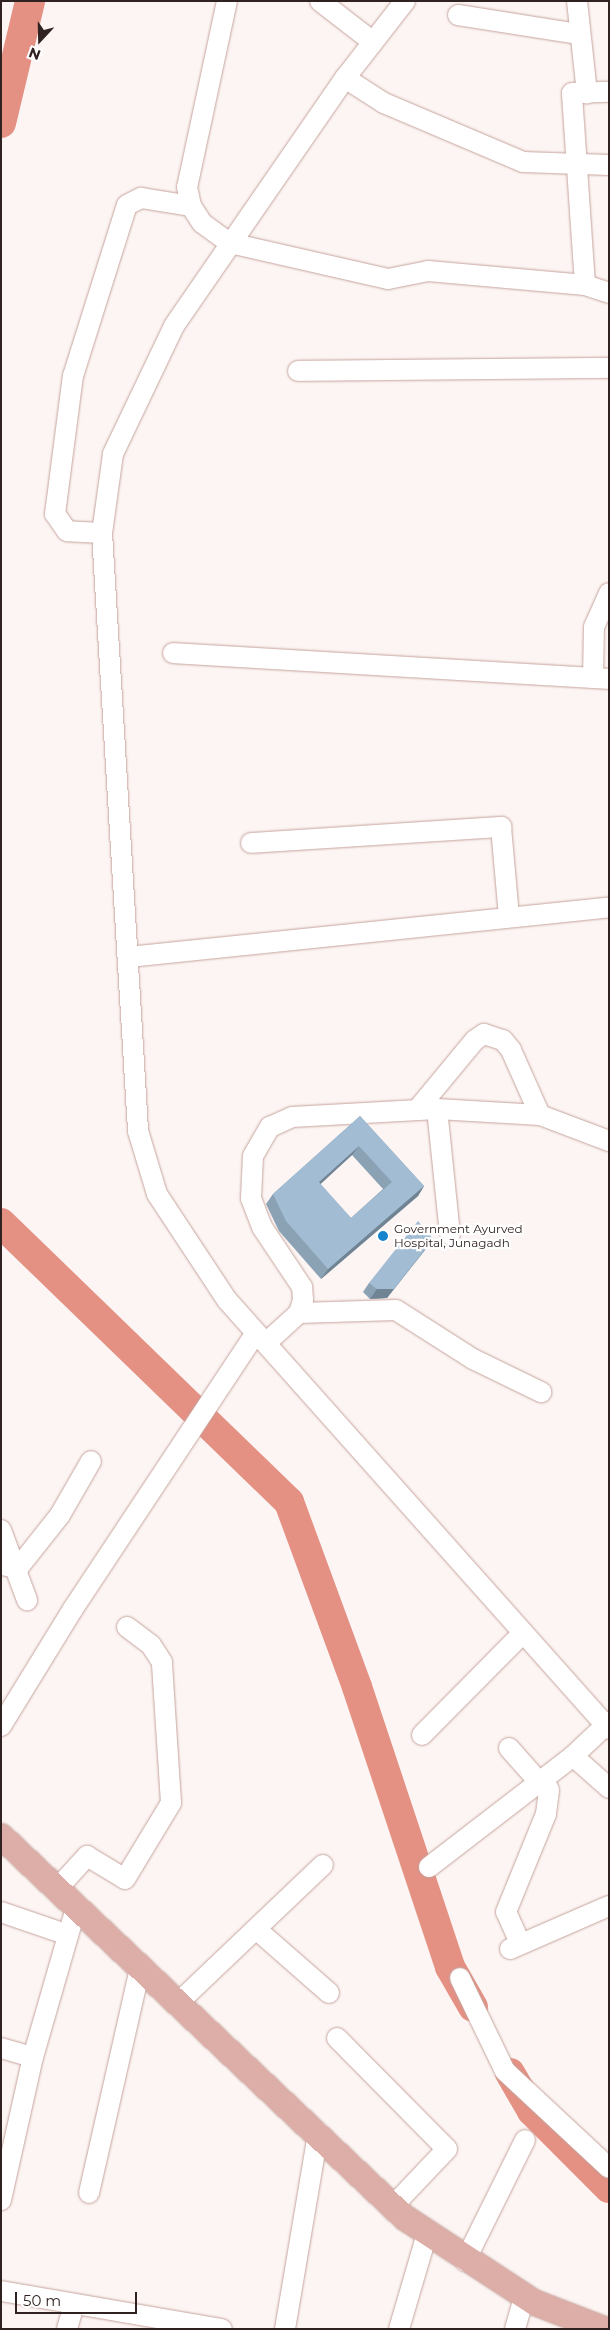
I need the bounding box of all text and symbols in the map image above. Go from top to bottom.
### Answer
north arrow [15,15,65,65]
text: N [26,44,43,64]
place label: Government Ayurved Hospital, Junagadh [394,1222,523,1250]
marker: Government Ayurved Hospital, Junagadh [376,1229,390,1243]
scale bar [18,2282,140,2314]
text: 50 m [23,2291,61,2310]

